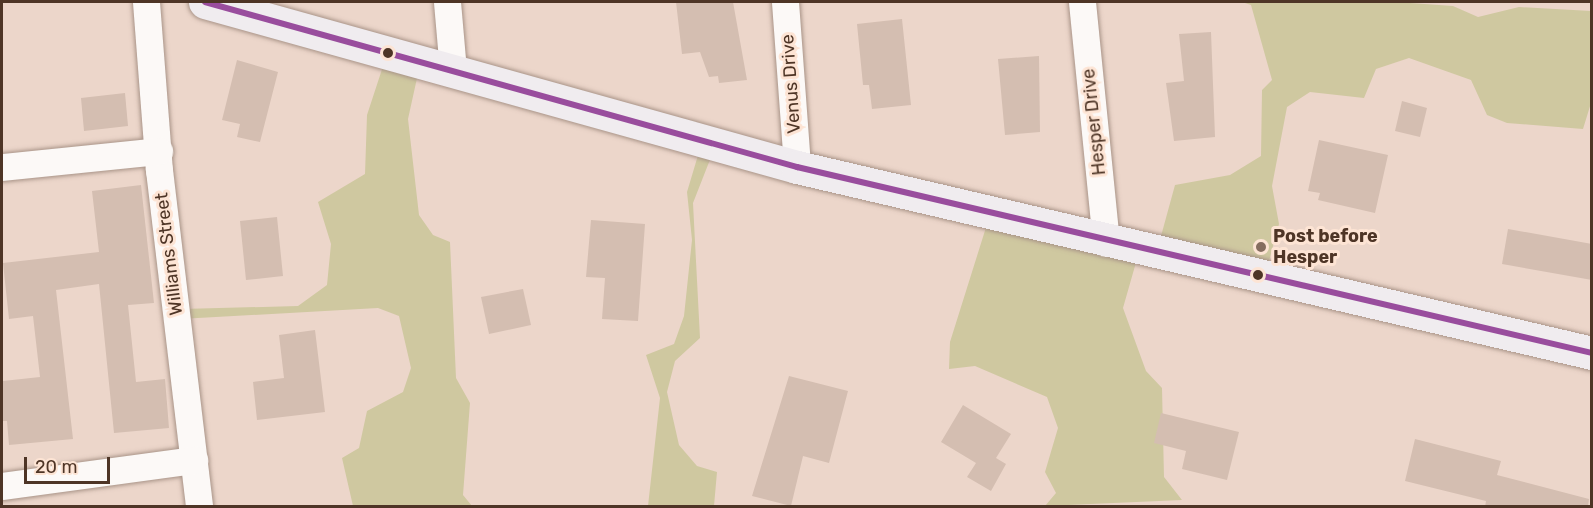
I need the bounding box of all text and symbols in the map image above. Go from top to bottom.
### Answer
street label: Venus Drive [777,34,805,134]
unlabelled marker [382,47,394,59]
street label: Hesper Drive [1078,67,1110,177]
street label: Williams Street [151,191,187,317]
place label: Post before Hesper [1273,226,1378,268]
marker: Post before Hesper [1254,240,1268,254]
unlabelled marker [1252,269,1264,281]
scale bar [27,445,112,483]
text: 20 m [35,456,77,478]

